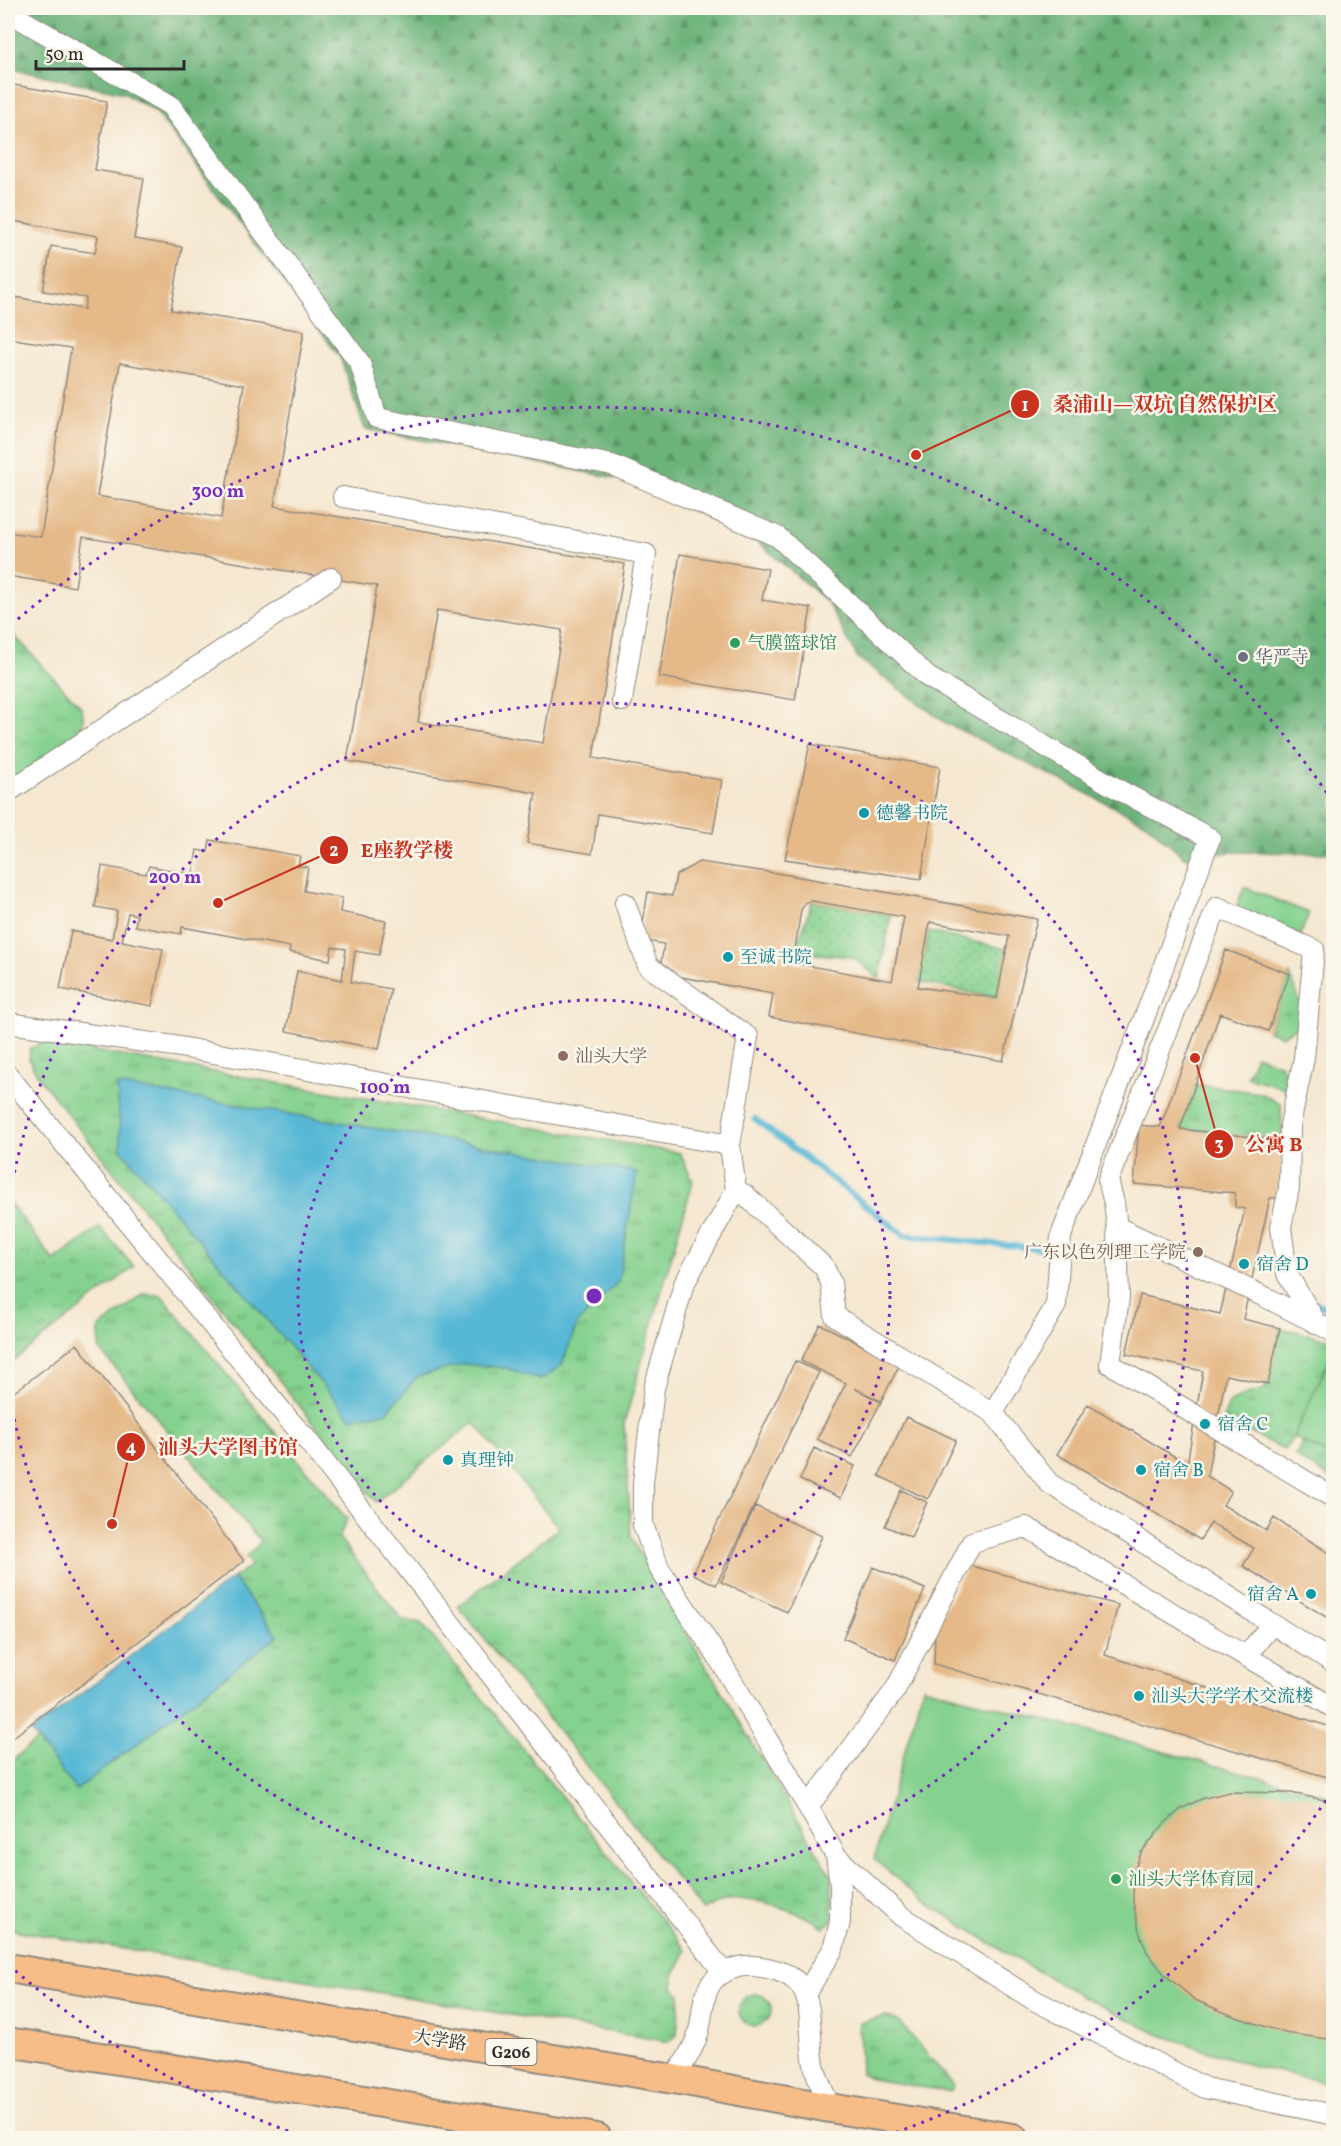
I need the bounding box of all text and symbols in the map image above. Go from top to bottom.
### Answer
scale bar [36,33,184,71]
text: 50 m [45,43,84,68]
callout: 桑浦山—双坑 自然保护区 [1010,385,1289,423]
text: 桑浦山—双坑 自然保护区 [1053,392,1277,420]
text: 1 [1021,394,1029,419]
text: 300 m [192,480,244,505]
place label: 气膜篮球馆 [747,632,837,657]
marker: 气膜篮球馆 [728,636,742,650]
place label: 华严寺 [1255,646,1309,671]
marker: 华严寺 [1236,650,1250,664]
place label: 德馨书院 [876,802,948,827]
marker: 德馨书院 [857,806,871,820]
callout: E座教学楼 [319,831,466,869]
text: E座教学楼 [361,838,453,866]
text: 2 [329,839,339,864]
text: 200 m [149,866,201,891]
place label: 至诚书院 [740,946,812,971]
marker: 至诚书院 [721,950,735,964]
place label: 汕头大学 [575,1045,647,1070]
marker: 汕头大学 [556,1049,570,1063]
text: 100 m [360,1076,410,1101]
callout: 公寓 B [1204,1125,1315,1163]
text: 公寓 B [1245,1132,1303,1160]
text: 3 [1214,1133,1224,1158]
place label: 广东以色列理工学院 [1024,1241,1186,1266]
marker: 广东以色列理工学院 [1191,1245,1205,1259]
place label: 宿舍 D [1256,1253,1309,1278]
marker: 宿舍 D [1237,1257,1251,1271]
centre of rings [584,1286,604,1306]
place label: 宿舍 C [1217,1413,1268,1438]
marker: 宿舍 C [1198,1417,1212,1431]
callout: 汕头大学图书馆 [116,1428,310,1466]
text: 汕头大学图书馆 [158,1435,298,1463]
text: 4 [126,1436,137,1461]
place label: 真理钟 [460,1449,514,1474]
marker: 真理钟 [441,1453,455,1467]
place label: 宿舍 B [1153,1459,1204,1484]
marker: 宿舍 B [1134,1463,1148,1477]
place label: 宿舍 A [1247,1583,1299,1608]
marker: 宿舍 A [1304,1587,1318,1601]
place label: 汕头大学学术交流楼 [1151,1685,1313,1710]
marker: 汕头大学学术交流楼 [1132,1689,1146,1703]
place label: 汕头大学体育园 [1128,1868,1254,1893]
marker: 汕头大学体育园 [1109,1872,1123,1886]
street label: 大学路 [411,2025,468,2058]
road number: G206 [486,2039,536,2065]

